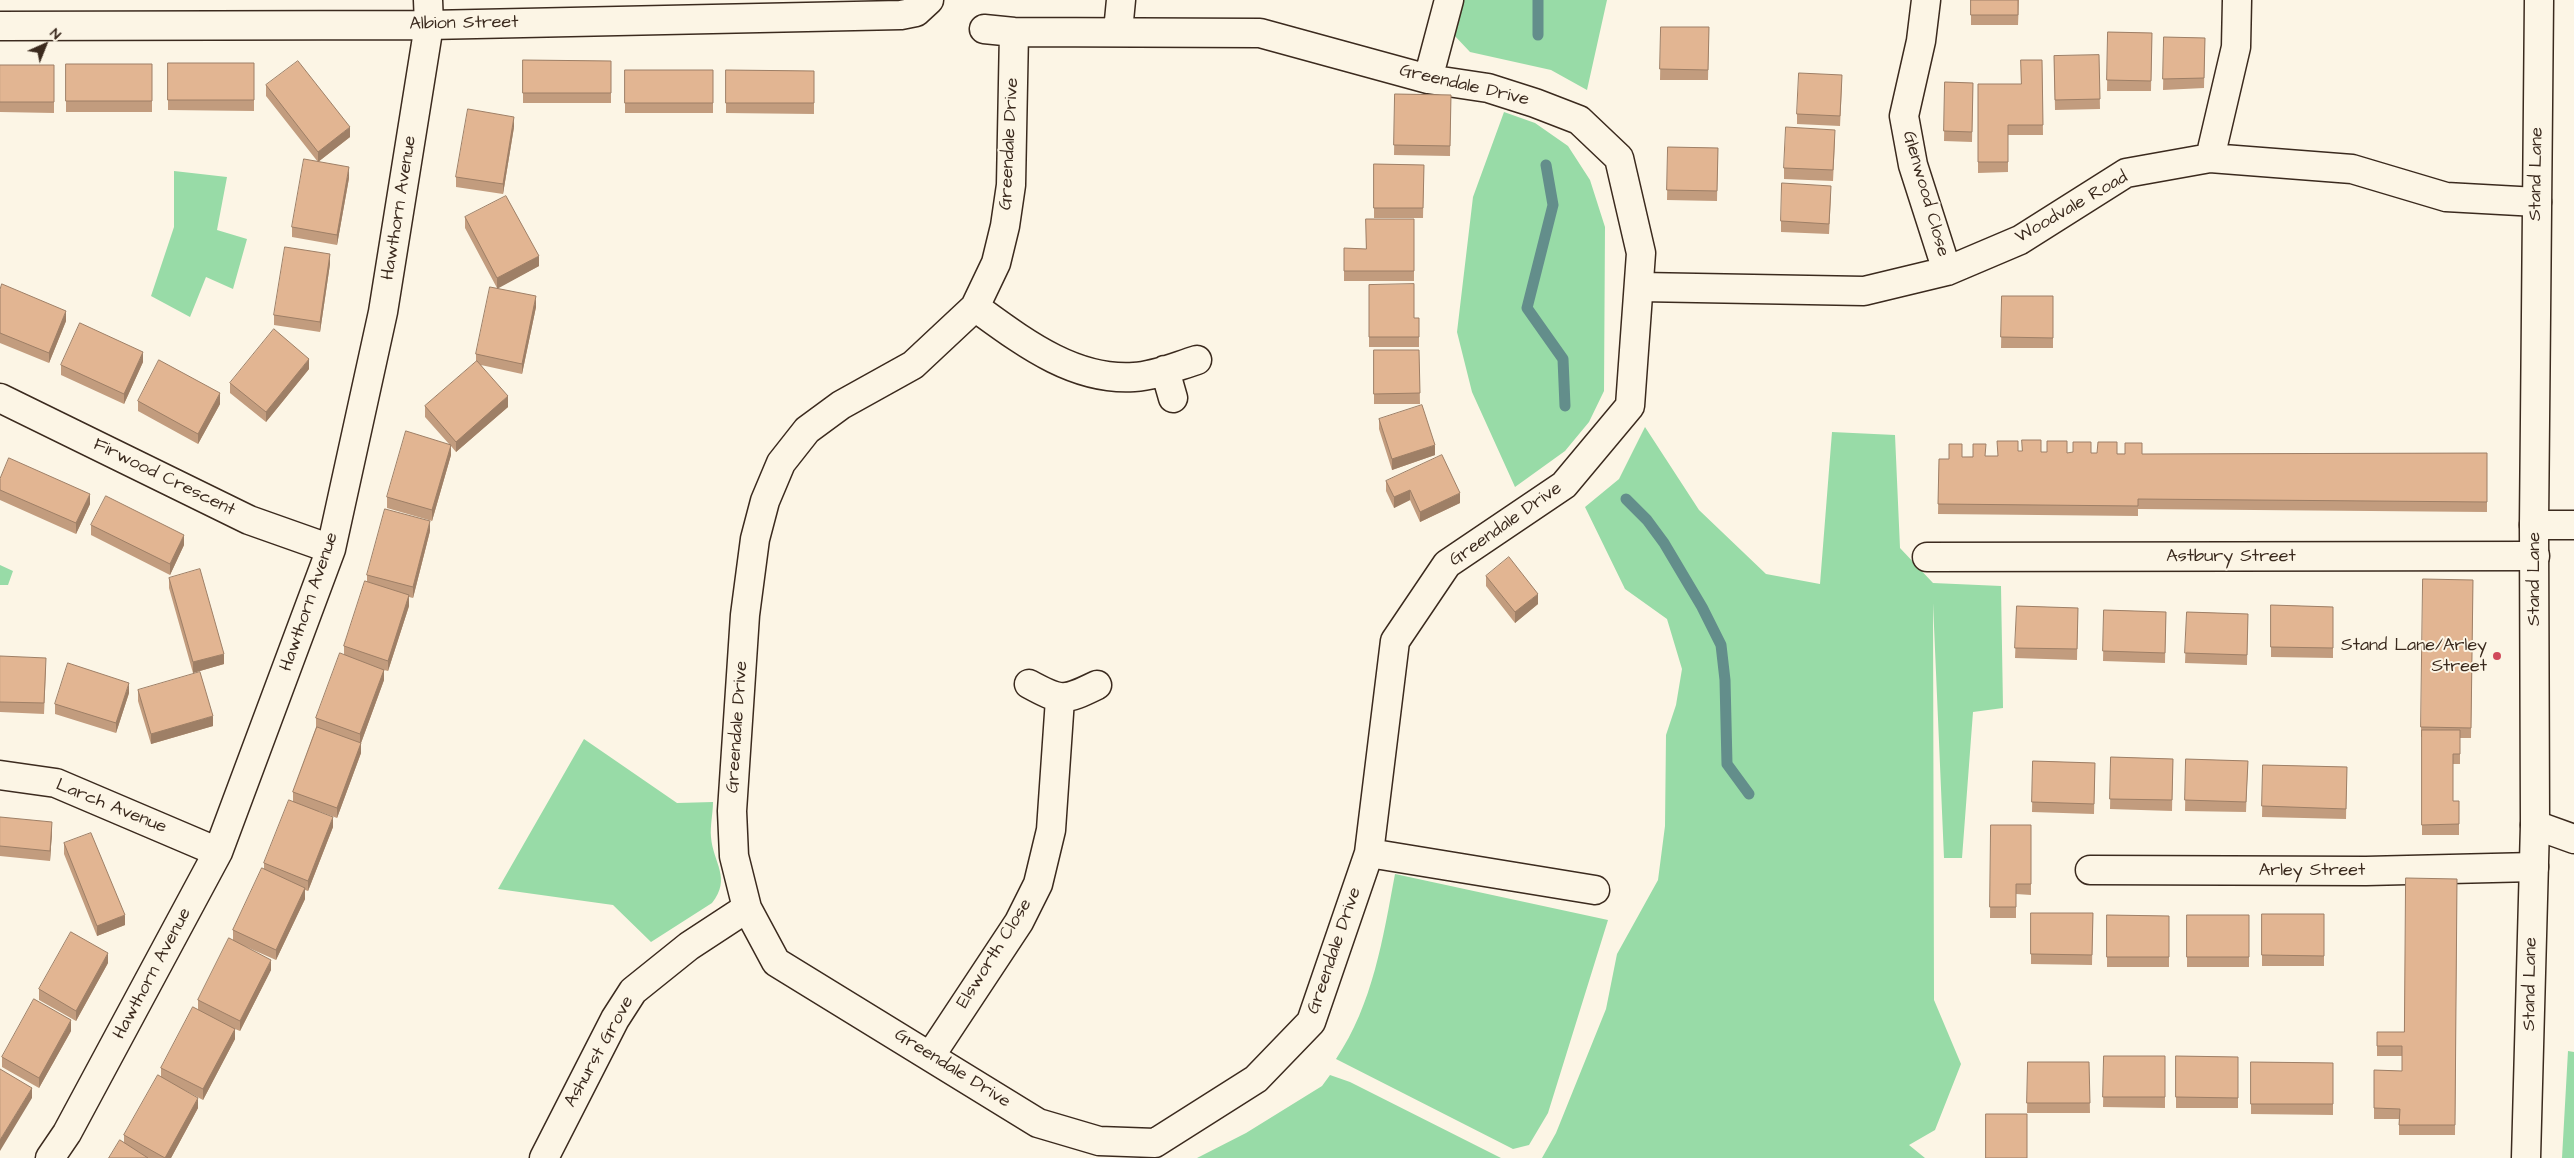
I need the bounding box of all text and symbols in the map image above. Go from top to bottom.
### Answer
street label: Albion Street [409,12,519,36]
north arrow [20,20,70,70]
text: N [45,24,66,44]
street label: Greendale Drive [1397,61,1531,111]
street label: Greendale Drive [996,77,1024,211]
street label: Stand Lane [2525,127,2549,221]
street label: Glenwood Close [1897,129,1953,259]
street label: Hawthorn Avenue [378,134,422,282]
street label: Woodvale Road [2012,167,2132,249]
street label: Firwood Crescent [90,434,238,522]
street label: Greendale Drive [1446,478,1566,572]
street label: Hawthorn Avenue [276,530,344,674]
street label: Stand Lane [2524,532,2546,626]
street label: Astbury Street [2166,546,2296,568]
place label: Stand Lane/Arley Street [2341,635,2487,678]
marker: Stand Lane/Arley Street [2491,650,2503,662]
street label: Greendale Drive [723,660,753,794]
street label: Larch Avenue [52,775,170,839]
street label: Arley Street [2259,860,2365,882]
street label: Greendale Drive [1303,885,1367,1017]
street label: Elsworth Close [953,895,1037,1013]
street label: Hawthorn Avenue [109,905,197,1043]
street label: Stand Lane [2519,937,2543,1031]
street label: Ashurst Grove [561,993,639,1111]
street label: Greendale Drive [890,1025,1014,1113]

